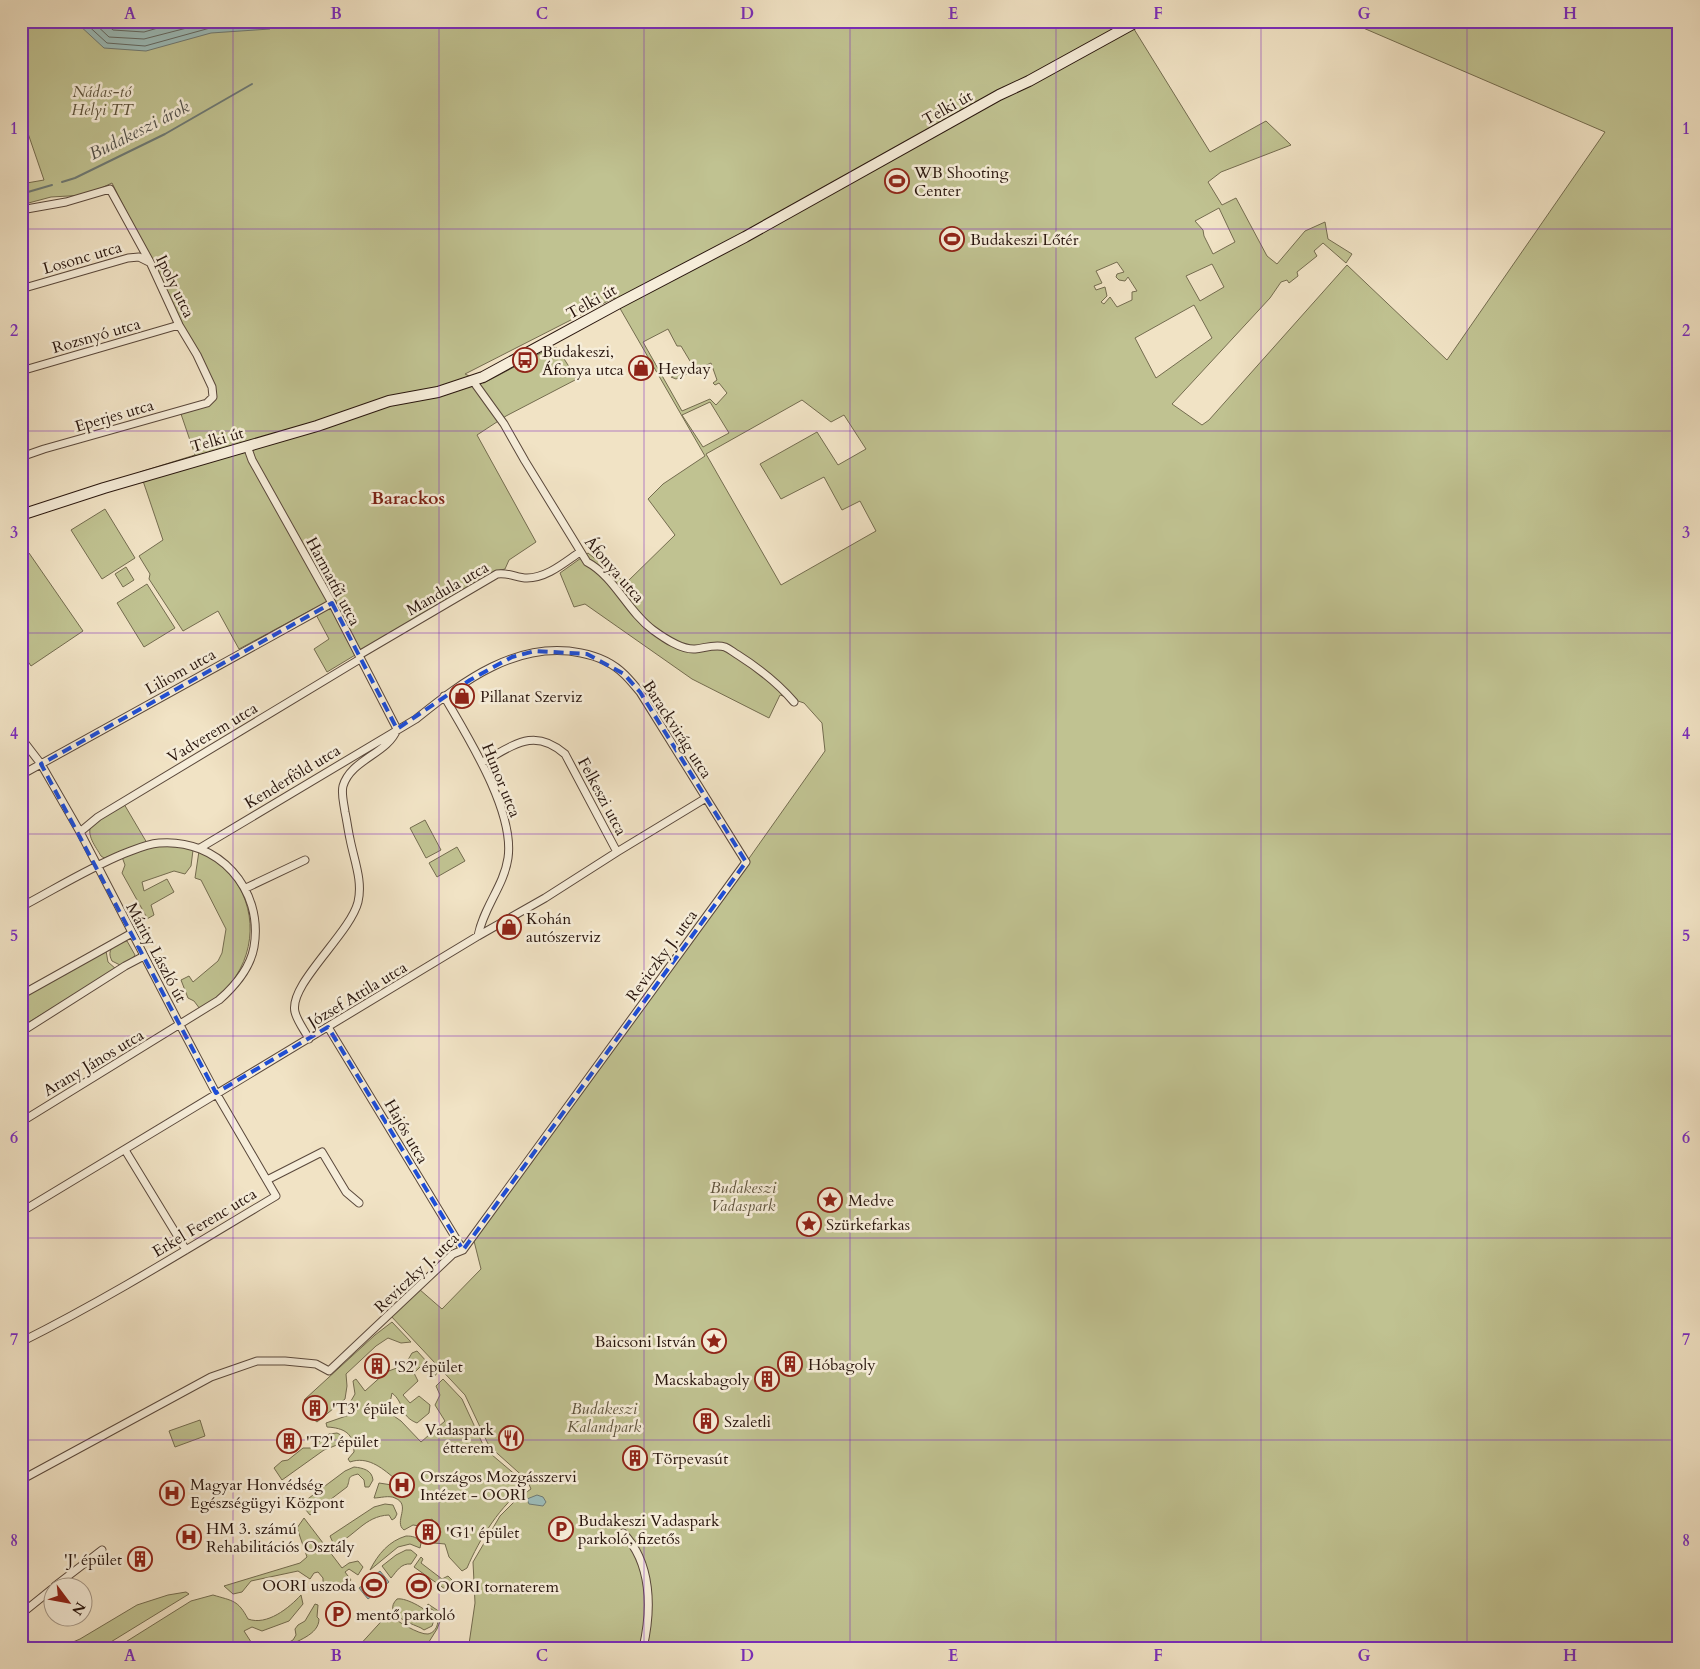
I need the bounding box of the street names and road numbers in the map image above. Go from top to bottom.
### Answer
street label: Telki út [918,85,977,131]
street label: Losonc utca [40,236,124,280]
street label: Ipoly utca [150,251,200,322]
street label: Telki út [562,279,621,325]
street label: Rozsnyó utca [50,313,143,359]
street label: Eperjes utca [72,394,156,438]
street label: Telki út [188,422,246,458]
street label: Áfonya utca [579,532,649,608]
street label: Harmatfű utca [300,533,366,630]
street label: Mandula utca [402,556,493,621]
street label: Liliom utca [141,643,220,700]
street label: Barackvirág utca [637,676,717,783]
street label: Vadverem utca [163,697,262,768]
street label: Kenderföld utca [240,739,345,814]
street label: Hunor utca [476,740,526,821]
street label: Felkeszi utca [572,754,632,840]
street label: Márity László út [121,899,192,1006]
street label: Reviczky J. utca [621,905,703,1006]
street label: József Attila utca [302,956,411,1034]
street label: Arany János utca [39,1024,148,1102]
street label: Hajós utca [379,1095,433,1168]
street label: Erkel Ferenc utca [148,1183,261,1263]
street label: Reviczky J. utca [369,1228,464,1318]

